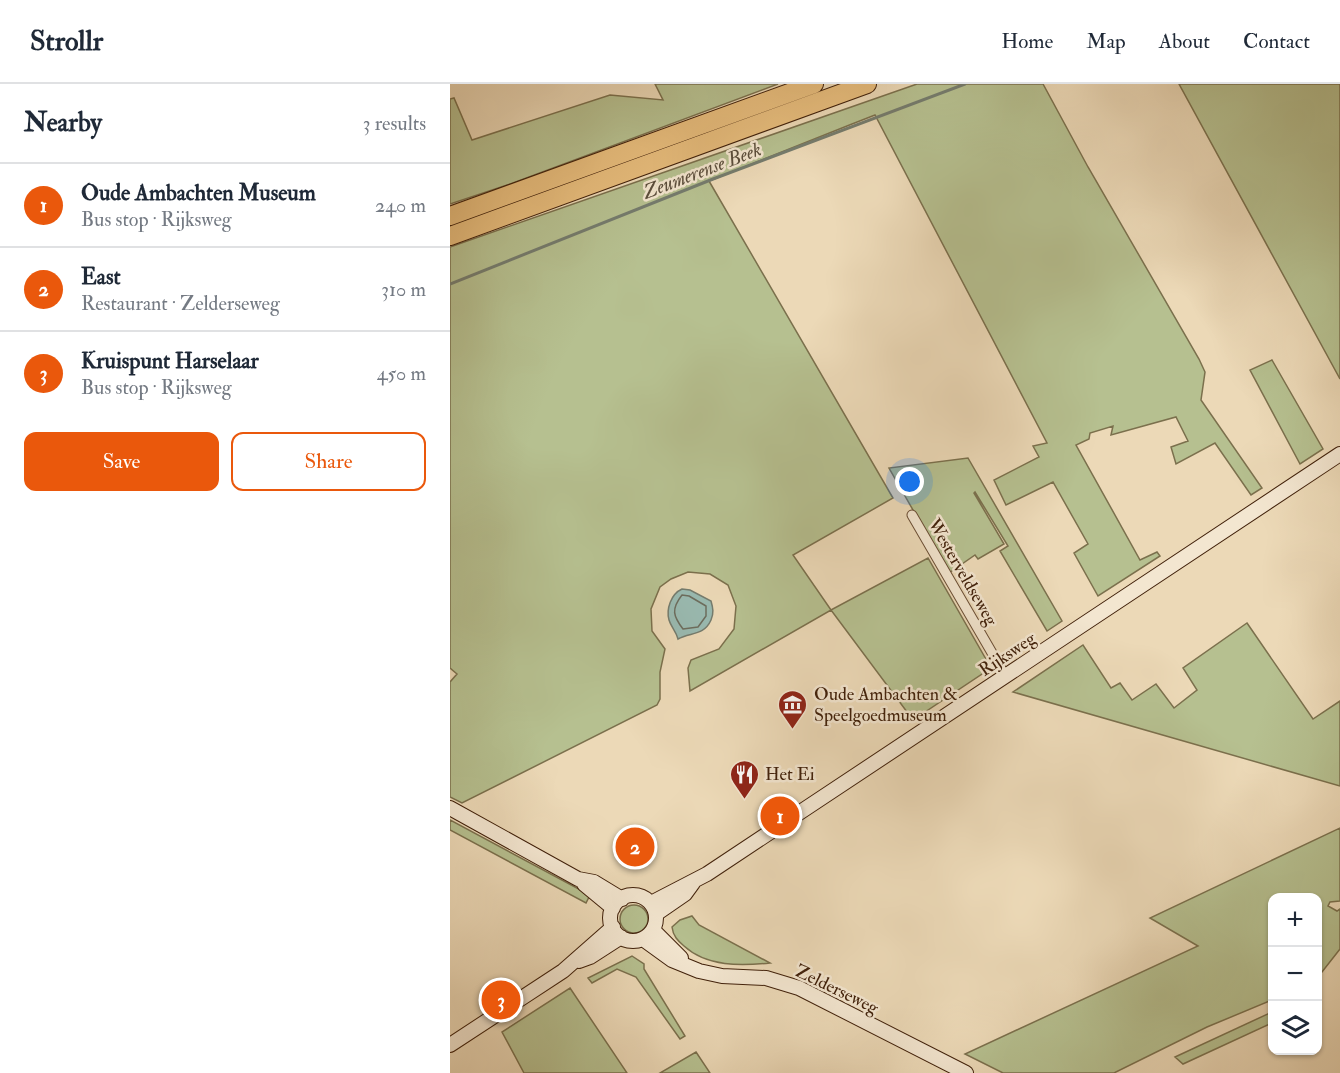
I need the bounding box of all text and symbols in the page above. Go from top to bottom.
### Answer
text: Strollr [30,24,103,59]
text: Home [1001,28,1053,55]
text: Map [1086,28,1126,55]
text: About [1159,28,1210,55]
text: Contact [1243,28,1310,55]
text: Nearby [24,107,102,139]
text: 3 results [363,111,426,136]
water label: Zeumerense Beek [639,136,765,205]
text: Oude Ambachten Museum [81,179,316,207]
text: 1 [40,193,47,218]
text: 240 m [375,193,426,218]
text: Bus stop · Rijksweg [81,207,232,232]
text: East [81,263,121,291]
text: 2 [38,277,49,302]
text: 310 m [381,277,426,302]
text: Restaurant · Zelderseweg [81,291,280,316]
text: Kruispunt Harselaar [81,347,259,375]
text: 3 [40,361,47,386]
text: 450 m [377,361,426,386]
text: Bus stop · Rijksweg [81,375,232,400]
button: Save [24,432,219,491]
button: Share [231,432,426,491]
your location [895,467,924,496]
street label: Westerveldseweg [922,514,1003,631]
street label: Rijksweg [974,626,1041,682]
place label: Oude Ambachten & Speelgoedmuseum [814,683,958,727]
museum icon: Oude Ambachten & Speelgoedmuseum [777,688,809,730]
restaurant icon: Het Ei [728,758,760,800]
place label: Het Ei [765,763,815,786]
pin: 1 [760,794,800,838]
pin: 2 [616,824,654,870]
map controls [1268,893,1322,1055]
button: + [1268,893,1322,947]
button: − [1268,947,1322,1001]
street label: Zelderseweg [791,959,883,1020]
pin: 3 [482,978,520,1022]
button: layers [1268,1001,1322,1055]

